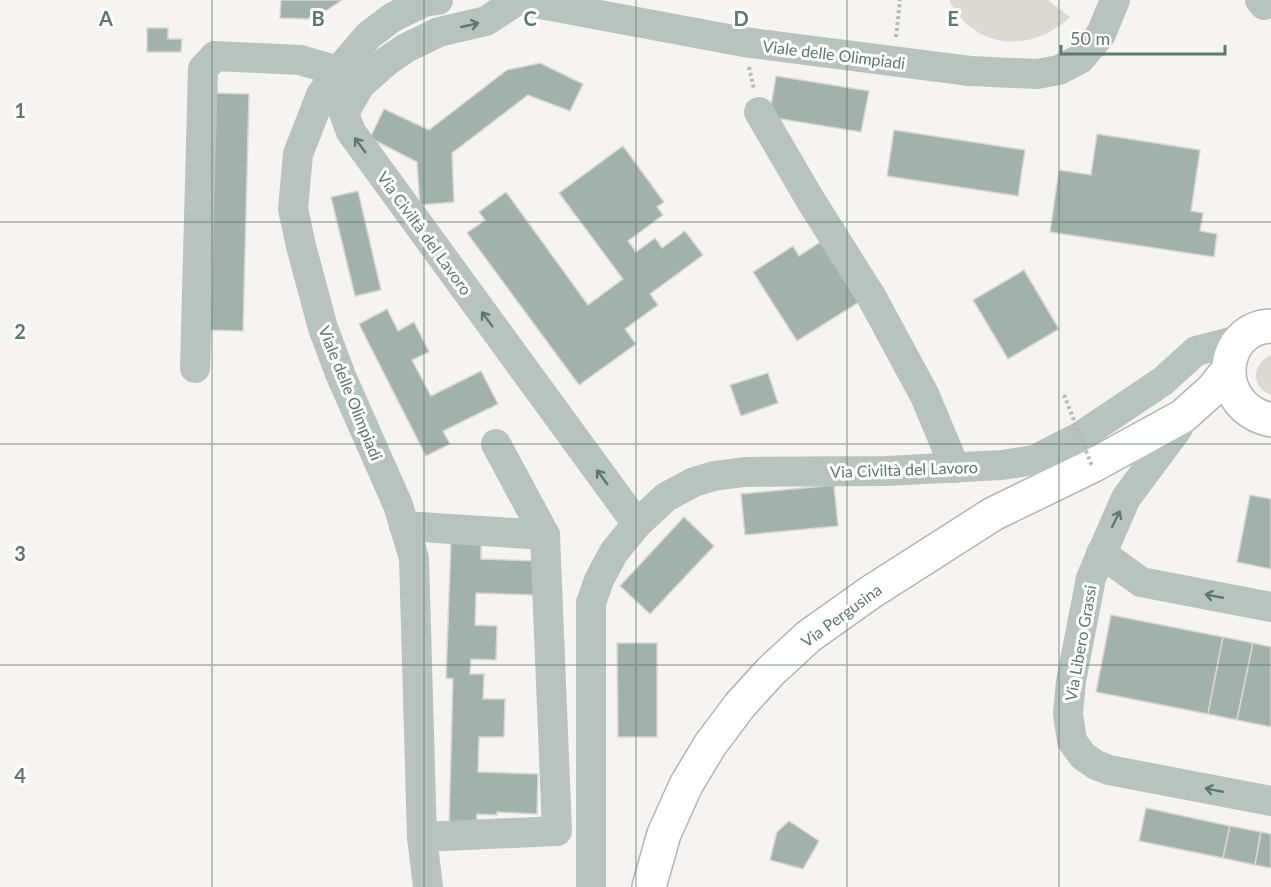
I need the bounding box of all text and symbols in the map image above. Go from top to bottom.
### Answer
text: A [98,6,113,30]
text: B [311,6,325,30]
text: C [523,6,537,30]
text: D [733,6,749,30]
text: E [947,6,959,30]
one-way arrow [460,18,479,30]
scale bar [1061,18,1224,56]
text: 50 m [1070,27,1110,49]
street label: Viale delle Olimpiadi [762,36,906,72]
text: 1 [14,98,26,122]
one-way arrow [354,137,366,153]
street label: Via Civiltà del Lavoro [374,168,476,298]
one-way arrow [481,312,494,328]
text: 2 [14,319,26,343]
street label: Viale delle Olimpiadi [315,323,387,463]
street label: Via Civiltà del Lavoro [830,457,978,481]
one-way arrow [596,469,608,485]
one-way arrow [1110,511,1122,529]
text: 3 [14,541,26,565]
street label: Via Pergusina [797,579,885,651]
street label: Via Libero Grassi [1060,583,1100,703]
one-way arrow [1204,590,1224,601]
text: 4 [14,763,26,787]
one-way arrow [1204,784,1224,795]

